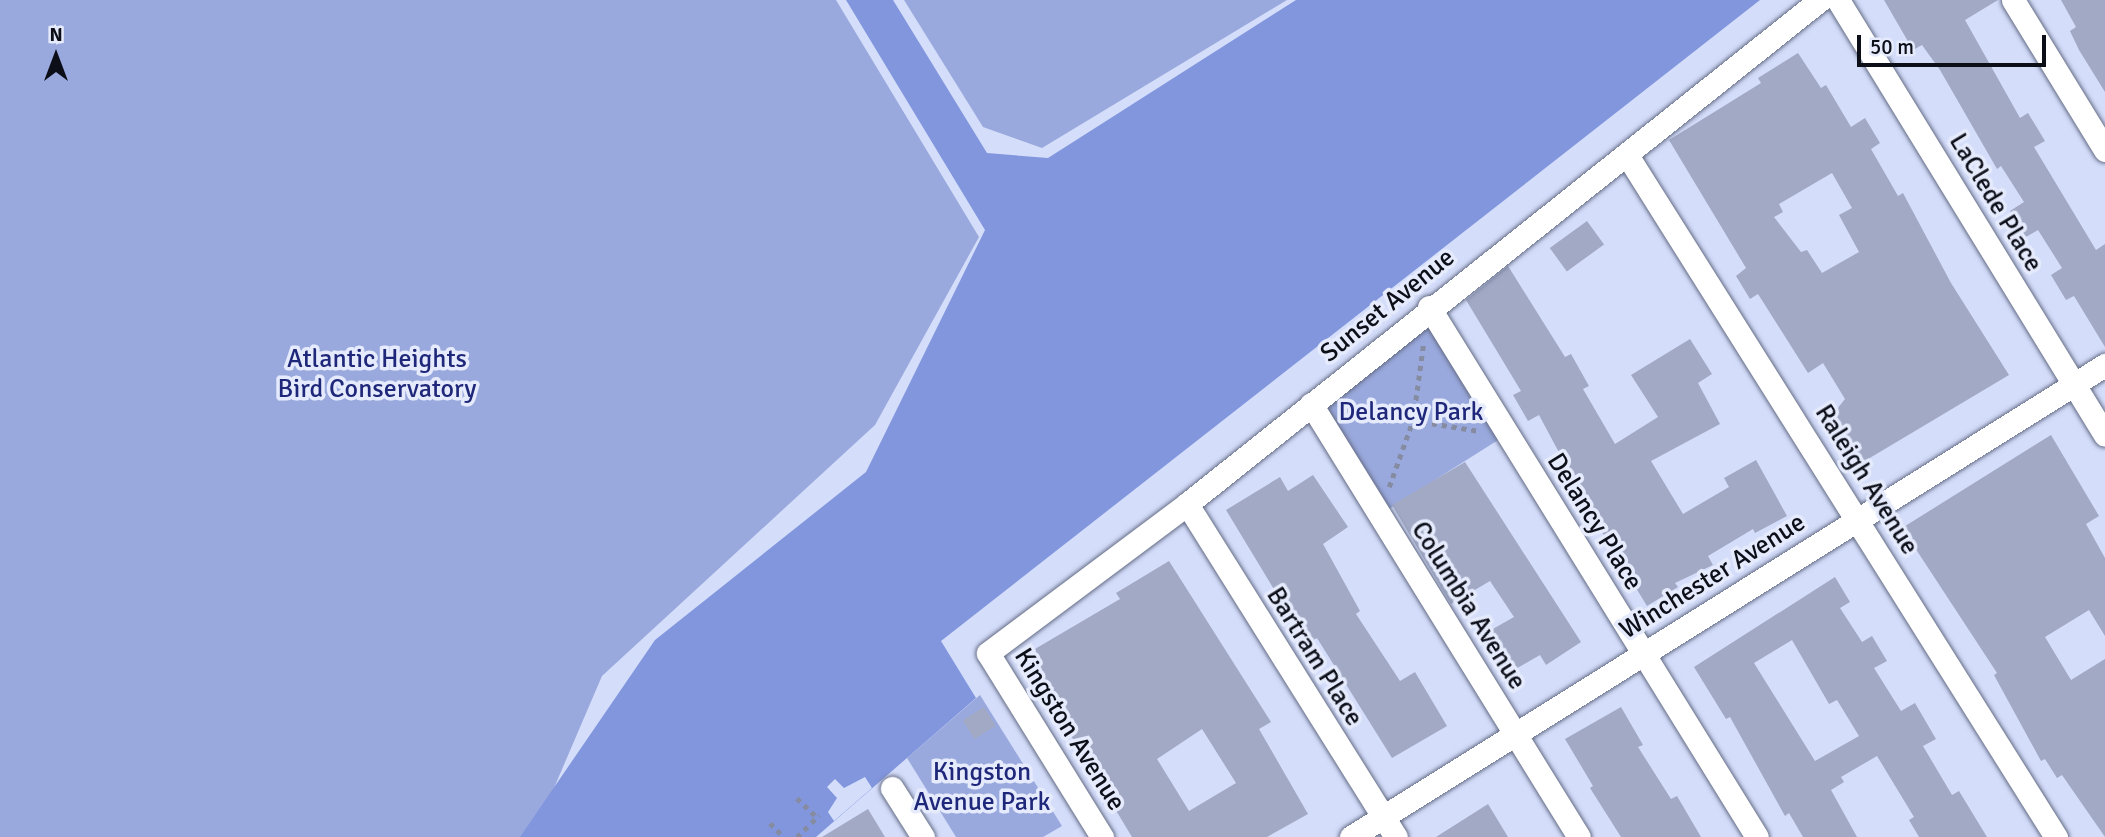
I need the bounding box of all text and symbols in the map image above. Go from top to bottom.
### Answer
north arrow [21,21,91,91]
scale bar [1860,21,2049,65]
text: N [49,23,63,47]
text: 50 m [1870,34,1914,60]
street label: LaClede Place [1942,128,2048,278]
street label: Sunset Avenue [1315,242,1461,370]
park label: Atlantic Heights Bird Conservatory [278,344,476,406]
park label: Delancy Park [1338,397,1484,429]
street label: Raleigh Avenue [1807,399,1925,561]
street label: Delancy Place [1540,448,1648,596]
street label: Winchester Avenue [1615,507,1811,647]
street label: Columbia Avenue [1404,516,1532,696]
street label: Bartram Place [1259,582,1369,732]
street label: Kingston Avenue [1007,643,1131,817]
park label: Kingston Avenue Park [913,757,1051,818]

